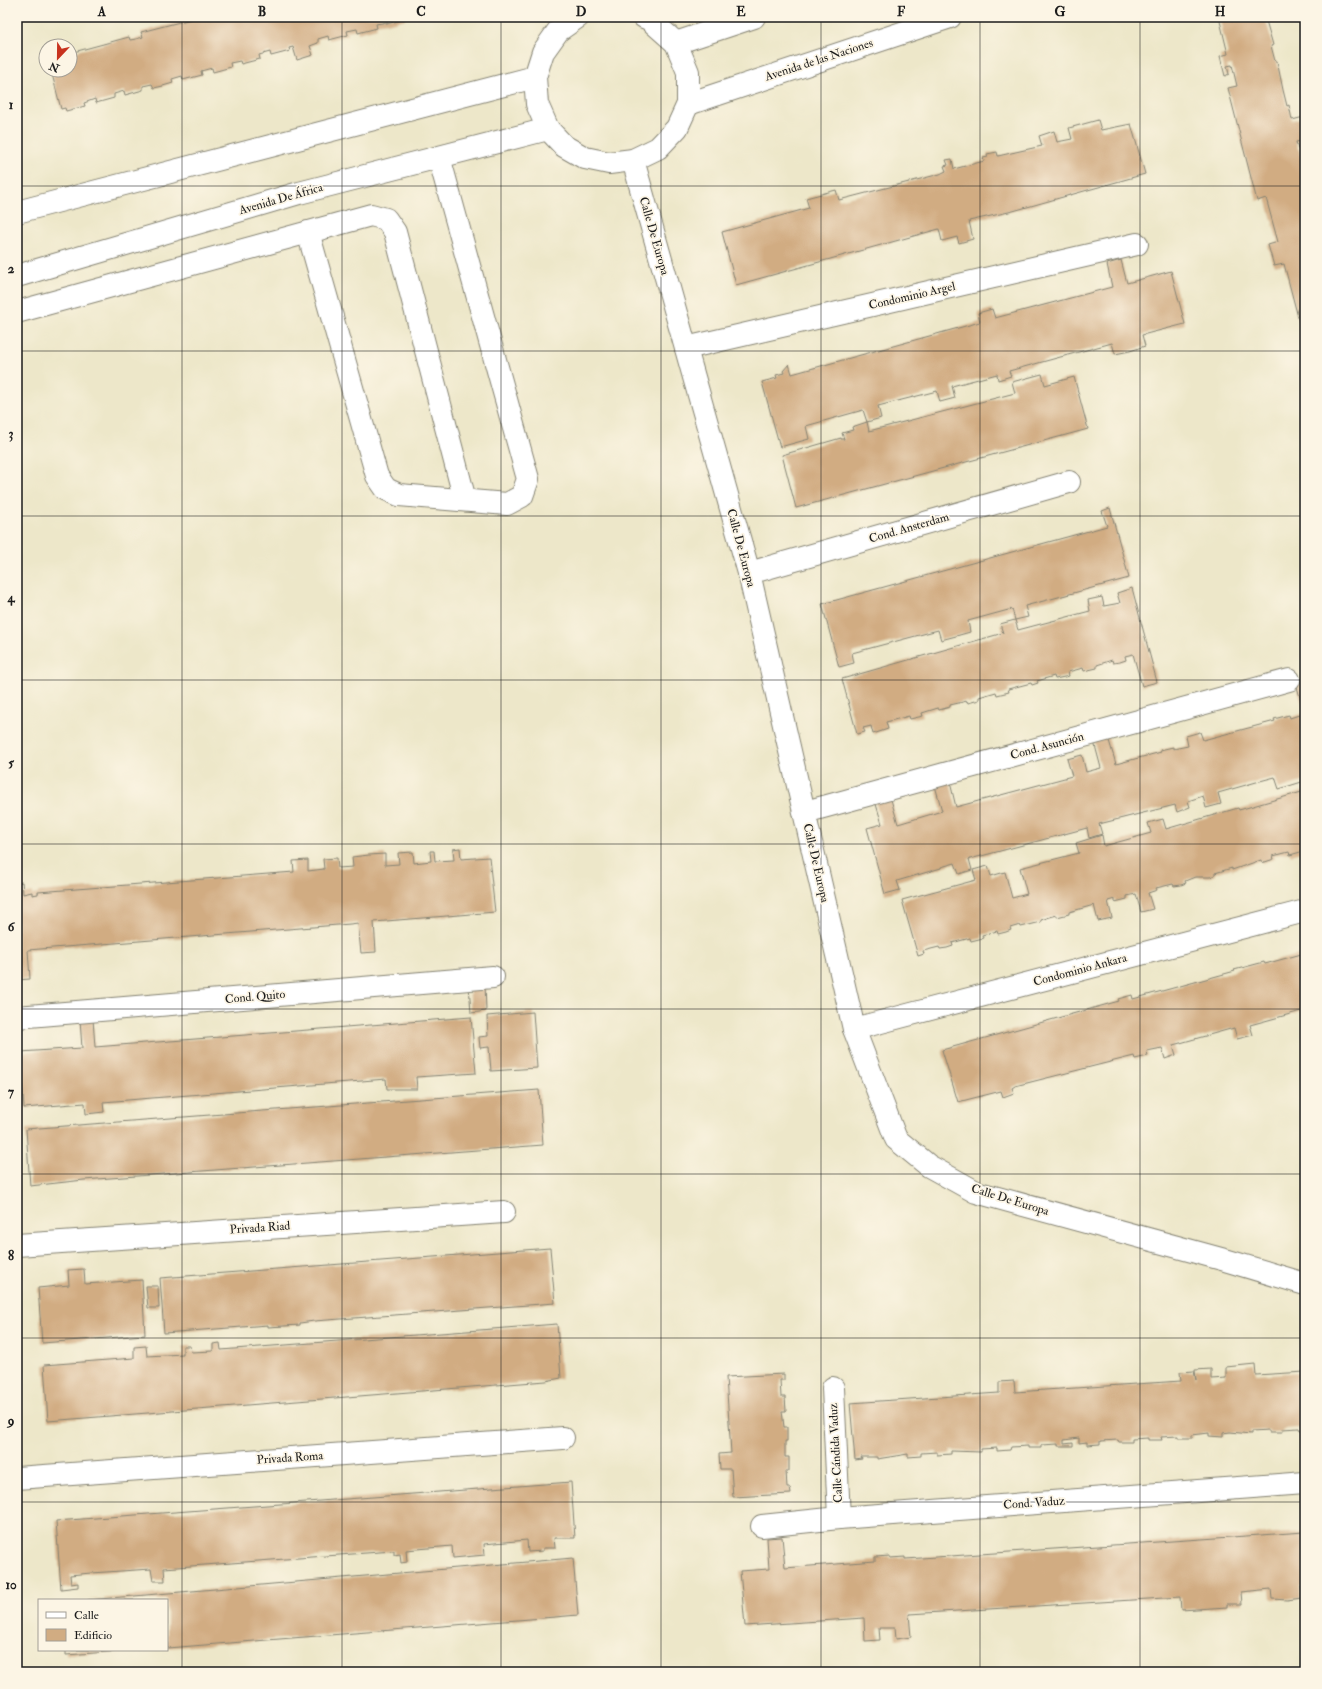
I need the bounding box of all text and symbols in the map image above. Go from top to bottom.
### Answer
text: A [97,4,107,20]
text: B [258,4,266,20]
text: C [416,4,426,20]
text: D [576,4,587,20]
text: E [736,4,746,20]
text: F [897,4,906,20]
text: G [1055,4,1066,20]
text: H [1215,4,1226,20]
street label: Avenida de las Naciones [762,35,875,85]
north arrow [38,38,78,78]
text: N [46,59,62,75]
text: 1 [9,97,14,113]
street label: Avenida De África [236,180,326,218]
street label: Calle De Europa [636,195,673,278]
text: 2 [8,261,15,277]
street label: Condominio Argel [867,279,957,313]
text: 3 [9,426,14,442]
street label: Calle De Europa [723,507,759,590]
street label: Cond. Ansterdam [867,509,952,547]
text: 4 [6,590,15,606]
street label: Cond. Asunción [1009,729,1085,763]
text: 5 [8,755,14,771]
street label: Calle De Europa [800,822,833,905]
text: 6 [8,919,16,935]
street label: Condominio Ankara [1032,950,1129,990]
street label: Cond. Quito [224,987,286,1007]
text: 7 [8,1084,15,1100]
street label: Calle De Europa [969,1181,1052,1219]
street label: Privada Riad [229,1218,291,1238]
text: 8 [8,1248,14,1264]
street label: Calle Cándida Vaduz [826,1403,846,1503]
text: 9 [6,1413,15,1429]
street label: Privada Roma [256,1448,325,1468]
street label: Cond. Vaduz [1003,1493,1066,1513]
text: 10 [5,1577,17,1593]
legend [38,1599,168,1651]
text: Calle [74,1608,99,1623]
text: Edificio [74,1628,112,1643]

